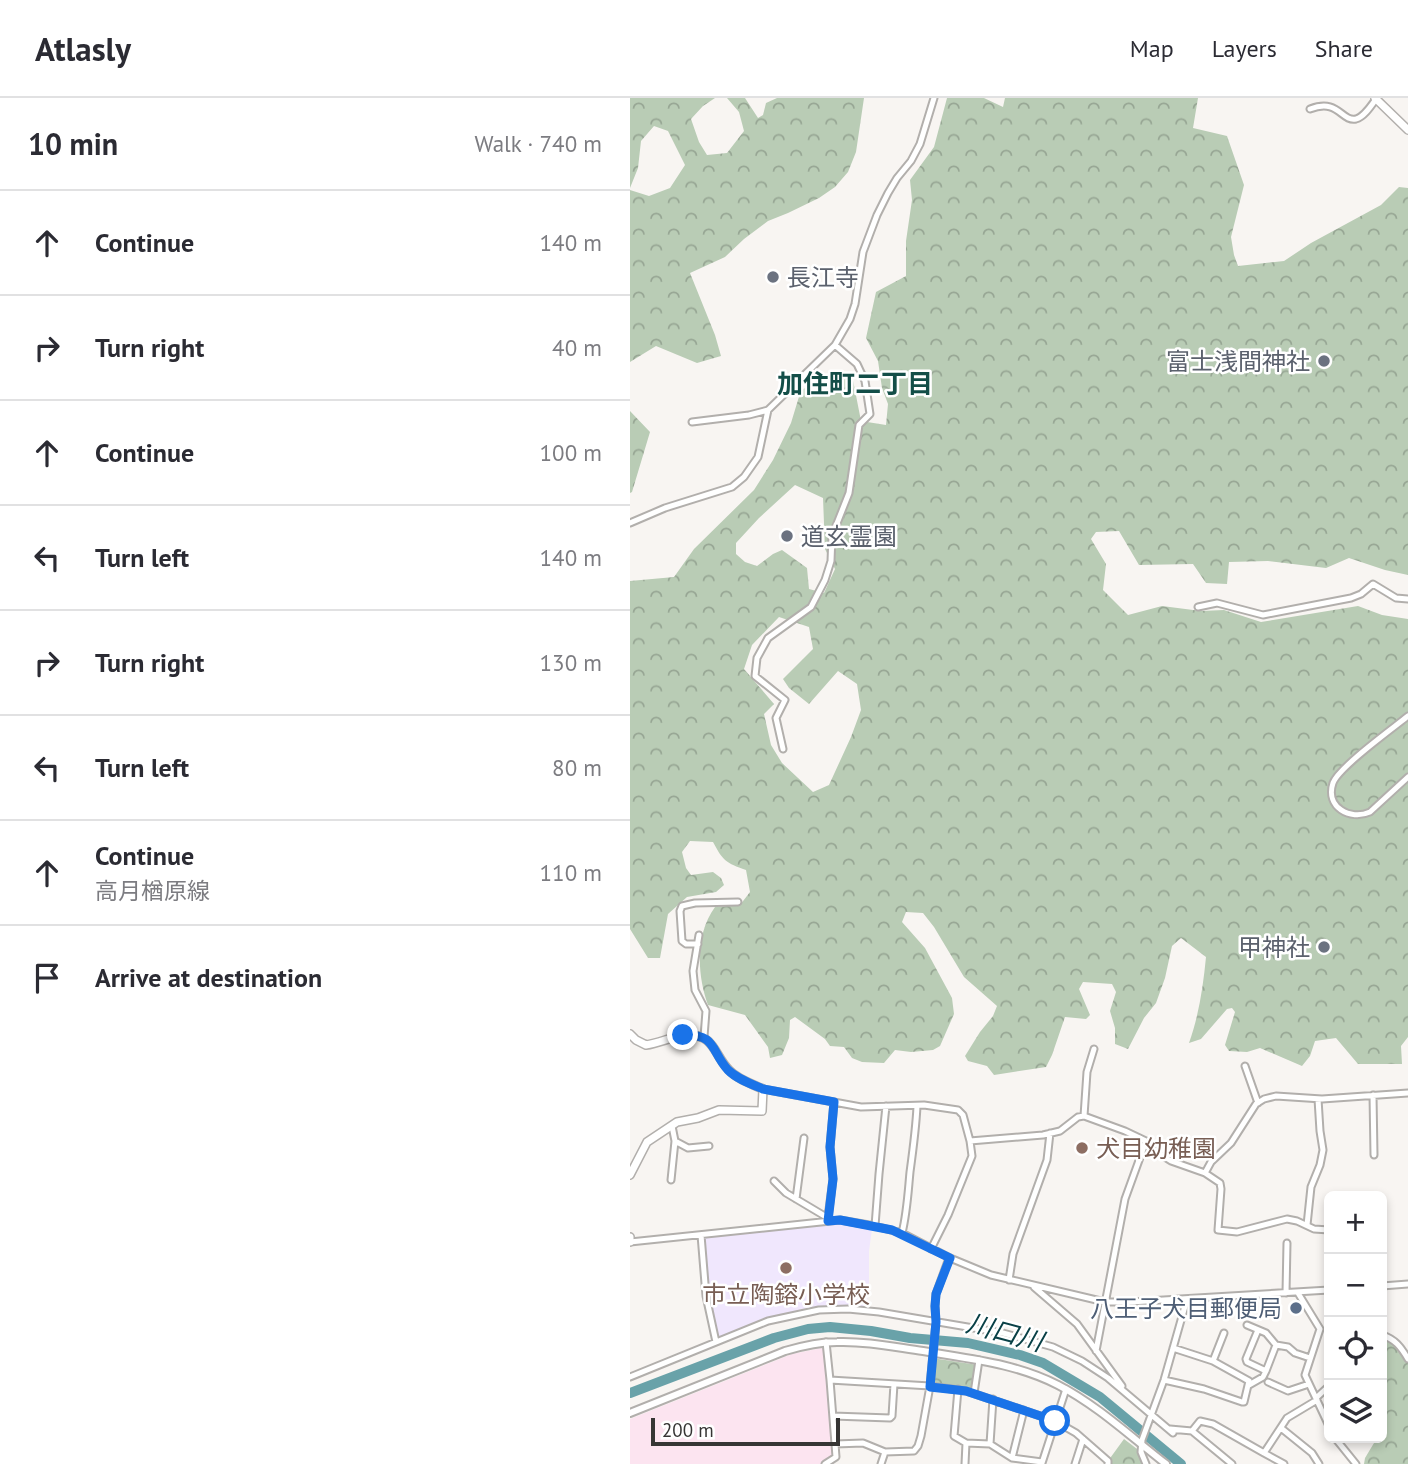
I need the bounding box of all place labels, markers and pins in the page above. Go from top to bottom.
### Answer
place label: 長江寺 [787,262,859,293]
marker: 長江寺 [765,269,781,285]
place label: 富士浅間神社 [1166,346,1310,377]
marker: 富士浅間神社 [1316,353,1332,369]
place label: 道玄霊園 [801,521,897,552]
marker: 道玄霊園 [779,528,795,544]
place label: 甲神社 [1238,932,1310,963]
marker: 甲神社 [1316,939,1332,955]
place label: 犬目幼稚園 [1096,1133,1216,1164]
marker: 犬目幼稚園 [1074,1140,1090,1156]
marker: 市立陶鎔小学校 [778,1260,794,1276]
place label: 市立陶鎔小学校 [702,1279,870,1310]
place label: 八王子犬目郵便局 [1090,1293,1282,1324]
marker: 八王子犬目郵便局 [1288,1300,1304,1316]

